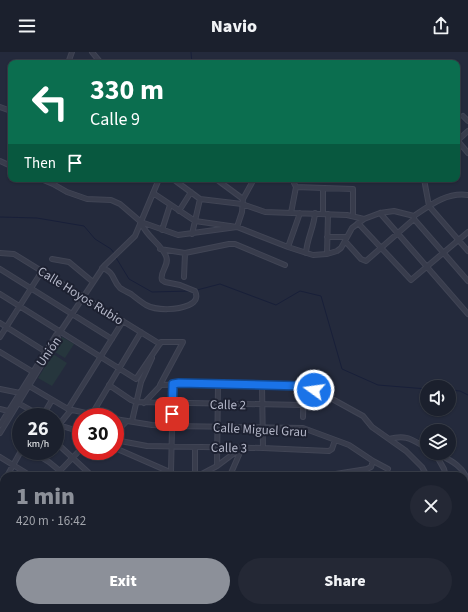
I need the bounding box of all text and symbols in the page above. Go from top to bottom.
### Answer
text: Navio [211,14,257,39]
icon: menu [16,15,38,37]
icon: share [430,15,452,37]
text: 330 m [90,70,164,110]
icon: left [24,76,76,128]
text: Calle 9 [90,107,140,132]
icon: arrive [64,152,86,174]
text: Then [24,153,56,174]
street label: Calle Hoyos Rubio [34,262,127,329]
street label: Unión [32,333,66,370]
position arrow [293,369,335,411]
map controls [420,380,456,460]
button: sound [420,380,456,416]
street label: Calle 2 [210,396,246,414]
pin [155,397,189,431]
icon: arrive [161,403,183,425]
speed limit sign: 30 [72,408,124,460]
text: 26 [27,415,49,443]
street label: Calle Miguel Grau [212,419,307,441]
button: layers [420,424,456,460]
text: km/h [27,437,49,451]
street label: Calle 3 [211,439,247,457]
text: 1 min [16,479,75,514]
button: close [410,485,452,527]
text: 420 m · 16:42 [16,512,86,530]
button: Exit [16,558,230,604]
button: Share [238,558,452,604]

